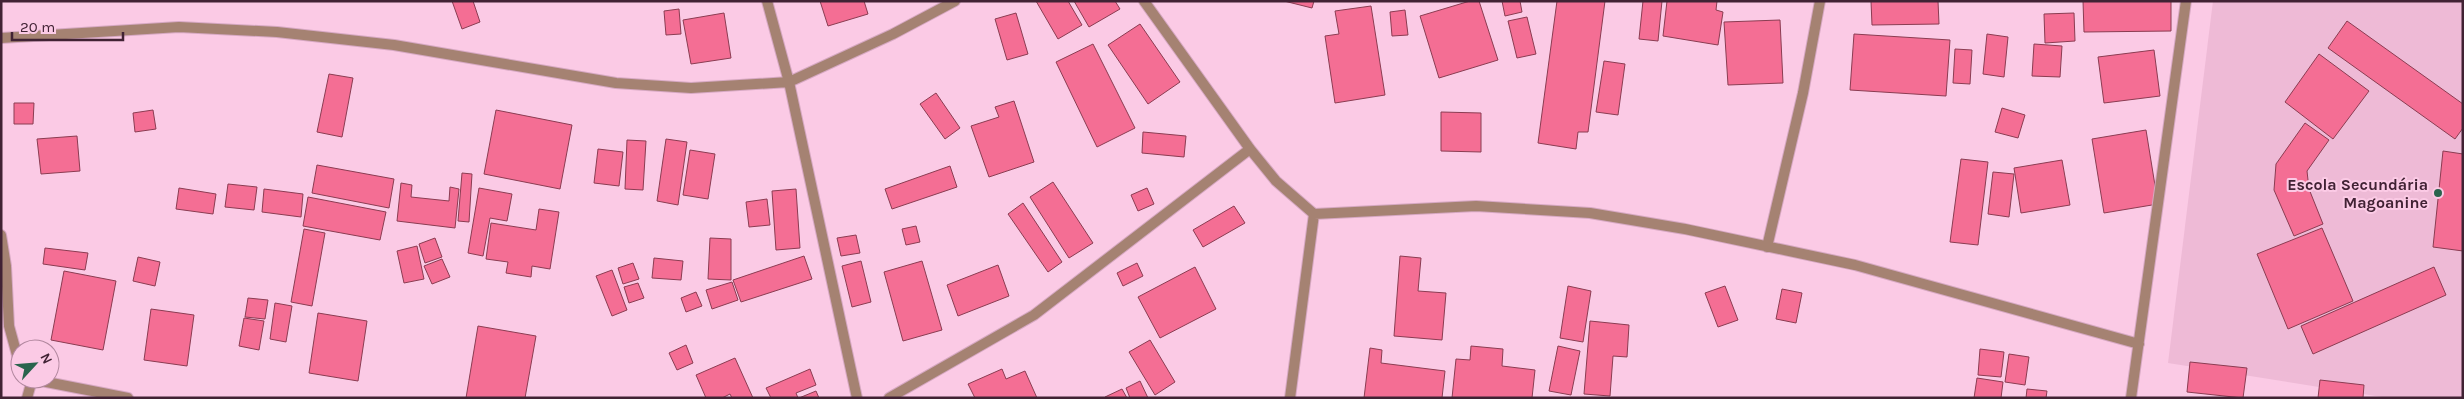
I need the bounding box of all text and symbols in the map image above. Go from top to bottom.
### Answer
scale bar [12,10,124,42]
text: 20 m [20,18,55,36]
place label: Escola Secundária Magoanine [2287,175,2428,212]
marker: Escola Secundária Magoanine [2432,187,2444,199]
north arrow [10,339,60,389]
text: N [36,350,56,367]

